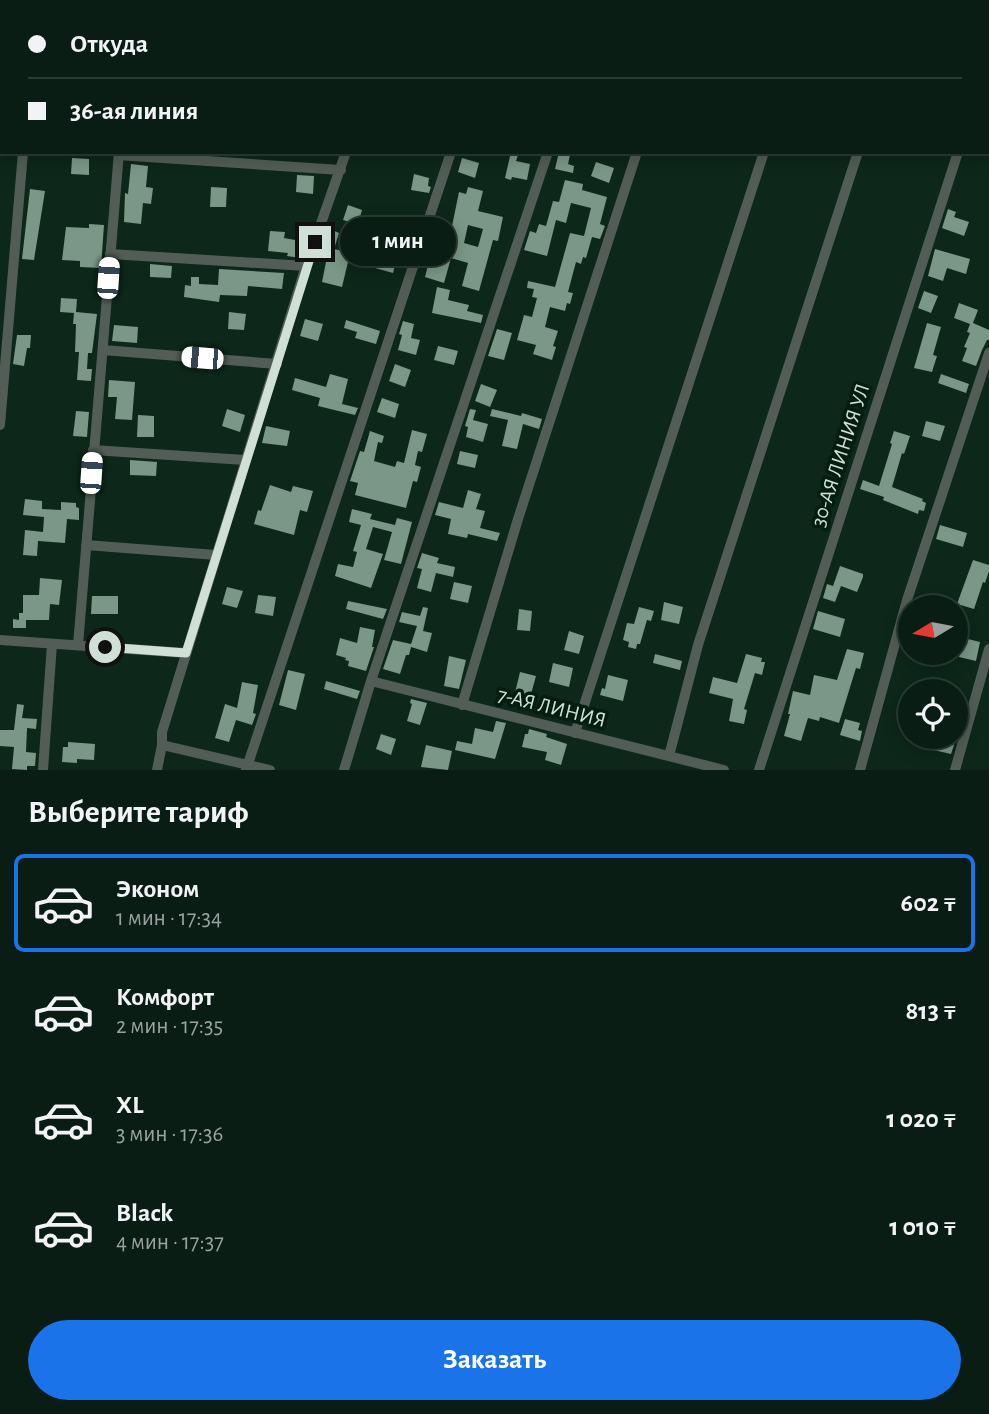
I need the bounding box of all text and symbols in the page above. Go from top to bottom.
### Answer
text: Откуда [70,31,148,57]
text: 36-ая линия [70,98,198,124]
callout: 1 мин [340,218,455,266]
route end [299,226,331,258]
text: 1 мин [372,230,424,253]
car [97,256,120,300]
car [181,346,224,370]
street label: 30-АЯ ЛИНИЯ УЛ [807,381,873,529]
car [80,451,103,495]
north arrow [898,595,968,665]
map controls [898,595,968,749]
route start [89,631,121,663]
button: locate [898,679,968,749]
street label: 7-АЯ ЛИНИЯ [496,684,608,731]
text: Выберите тариф [28,796,249,828]
icon: car [32,872,95,935]
text: Эконом [116,876,199,902]
text: 602 ₸ [901,890,957,916]
text: 1 мин · 17:34 [116,907,222,930]
icon: car [32,980,95,1043]
text: Комфорт [116,984,214,1010]
text: 813 ₸ [906,998,957,1024]
text: 2 мин · 17:35 [116,1015,223,1038]
icon: car [32,1088,95,1151]
text: XL [116,1092,143,1118]
text: 1 020 ₸ [886,1106,957,1132]
text: 3 мин · 17:36 [116,1123,223,1146]
icon: car [32,1196,95,1259]
text: Black [116,1200,173,1226]
text: 1 010 ₸ [889,1214,957,1240]
text: 4 мин · 17:37 [116,1231,224,1254]
button: Заказать [28,1320,961,1400]

